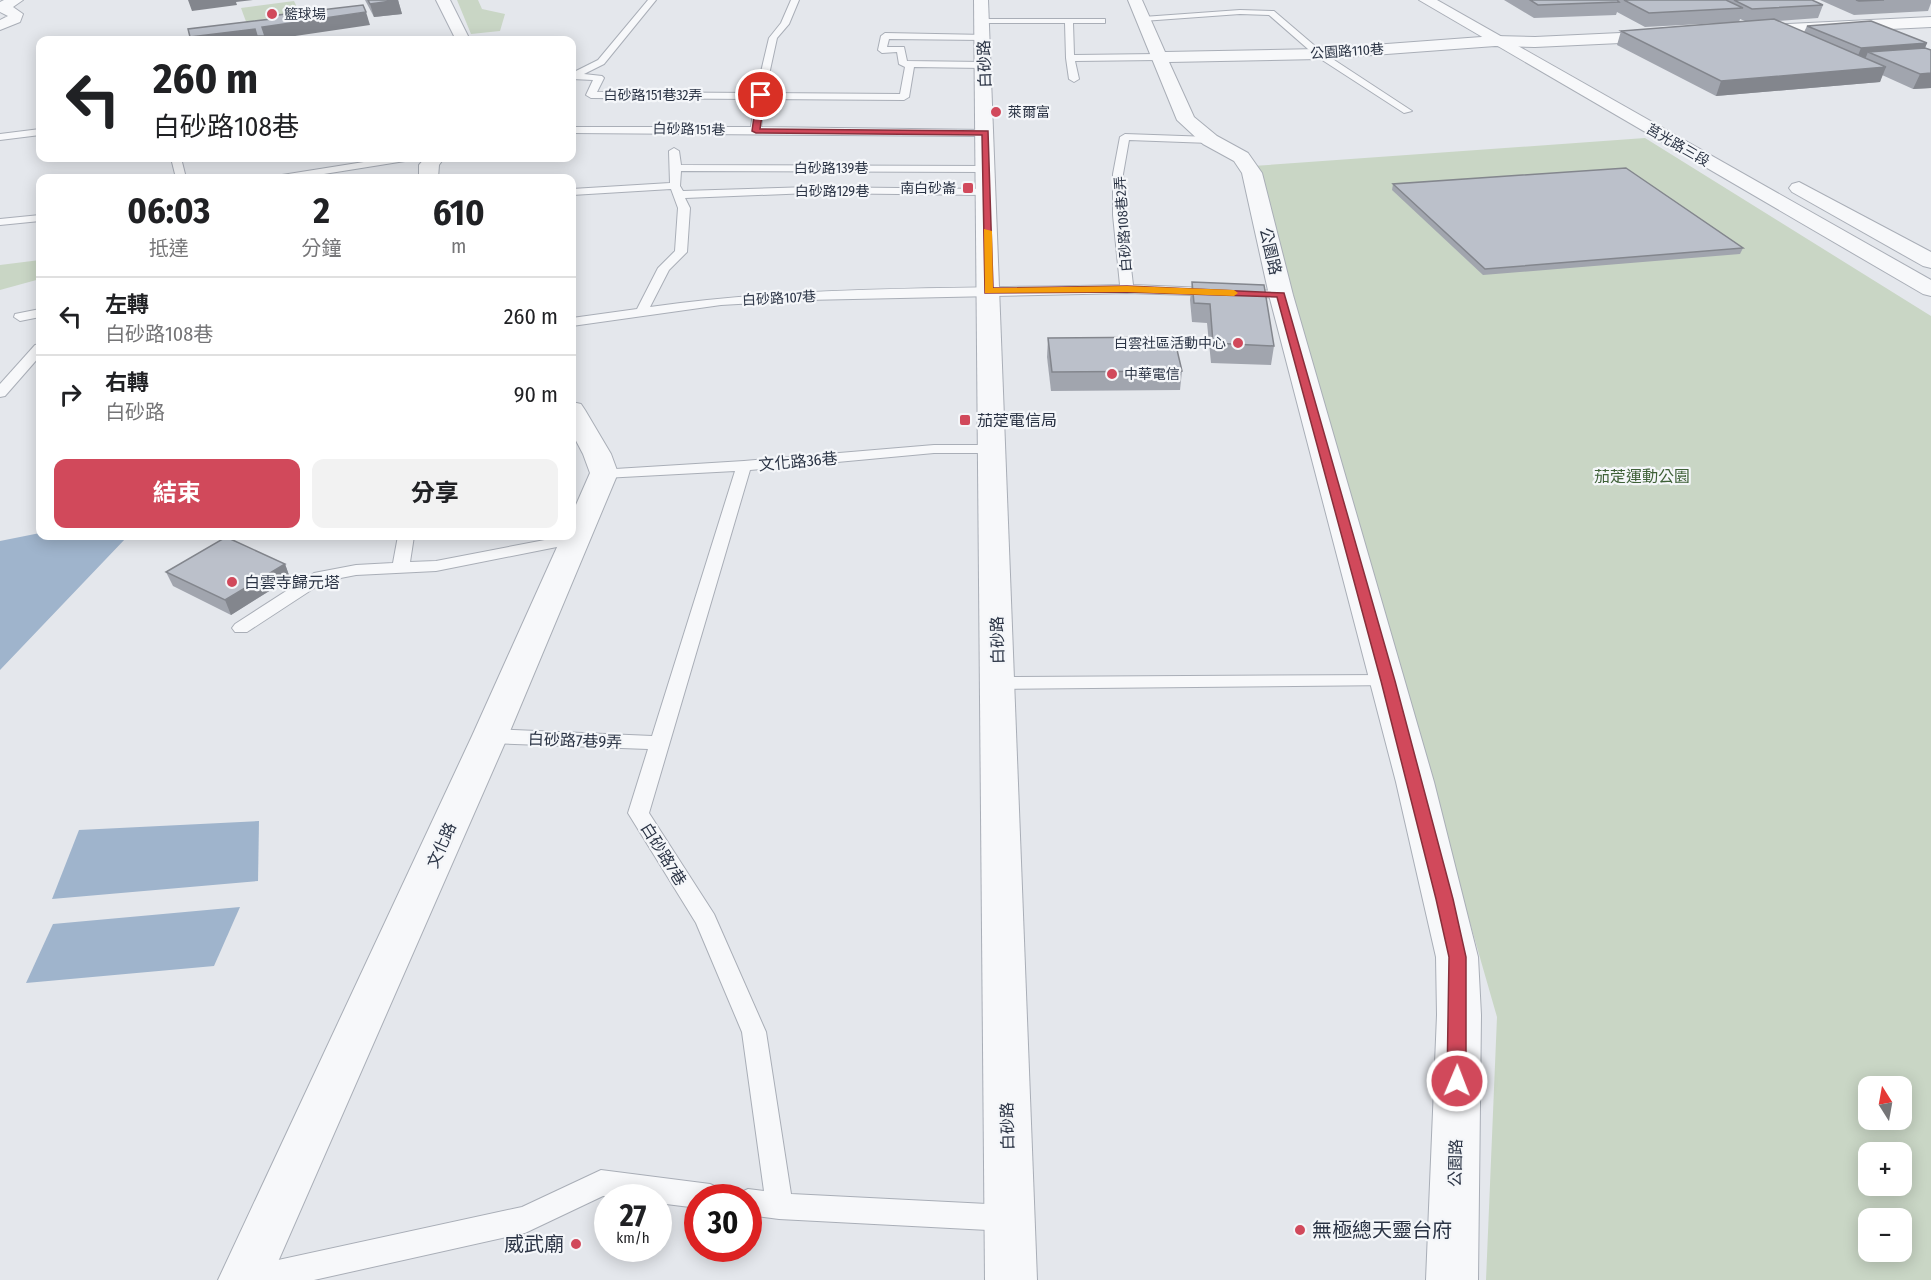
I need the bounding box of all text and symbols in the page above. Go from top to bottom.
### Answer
place label: 籃球場 [284,6,326,23]
marker: 籃球場 [265,7,279,21]
street label: 白砂路 [974,40,995,88]
street label: 公園路110巷 [1310,40,1385,63]
text: 260 m [153,54,258,104]
icon: left [54,60,132,138]
pin [735,69,786,120]
icon: arrive [744,78,777,111]
street label: 白砂路151巷32弄 [603,87,703,104]
place label: 萊爾富 [1008,104,1050,121]
marker: 萊爾富 [989,105,1003,119]
text: 白砂路108巷 [153,111,299,143]
street label: 白砂路151巷 [653,120,725,139]
street label: 莒光路三段 [1643,121,1712,170]
street label: 白砂路139巷 [794,160,868,177]
street label: 白砂路108巷2弄 [1112,176,1135,272]
place label: 南白砂崙 [900,180,956,197]
marker: 南白砂崙 [961,181,975,195]
street label: 白砂路129巷 [795,183,869,200]
text: 06:03 [127,189,210,233]
text: 2 [313,189,330,233]
text: 610 [433,191,485,235]
street label: 公園路 [1256,226,1285,277]
text: m [451,234,466,258]
text: 抵達 [149,236,189,260]
text: 分鐘 [302,236,342,260]
street label: 白砂路107巷 [742,288,817,309]
text: 左轉 [105,291,149,318]
icon: left [54,300,87,333]
text: 260 m [504,303,558,330]
text: 白砂路108巷 [105,322,213,346]
place label: 白雲社區活動中心 [1114,335,1226,352]
marker: 白雲社區活動中心 [1231,336,1245,350]
place label: 中華電信 [1124,366,1180,383]
marker: 中華電信 [1105,367,1119,381]
text: 右轉 [105,369,149,396]
icon: right [54,378,87,411]
text: 90 m [514,381,558,408]
text: 白砂路 [105,400,165,424]
place label: 茄萣電信局 [977,411,1057,430]
marker: 茄萣電信局 [958,413,972,427]
street label: 文化路36巷 [758,449,838,474]
button: 結束 [54,459,300,528]
button: 分享 [312,459,558,528]
park label: 茄萣運動公園 [1594,467,1690,486]
place label: 白雲寺歸元塔 [244,573,340,592]
marker: 白雲寺歸元塔 [225,575,239,589]
street label: 白砂路 [988,616,1007,664]
street label: 白砂路7巷9弄 [528,729,622,752]
street label: 文化路 [423,819,460,871]
street label: 白砂路7巷 [637,819,690,889]
position arrow [1425,1049,1489,1113]
north arrow [1858,1076,1912,1130]
map controls [1858,1076,1912,1262]
street label: 白砂路 [998,1102,1017,1150]
street label: 公園路 [1446,1139,1465,1187]
button: + [1858,1142,1912,1196]
speed limit sign: 30 [684,1184,762,1262]
text: 27 [620,1198,646,1234]
button: − [1858,1208,1912,1262]
place label: 無極總天靈台府 [1312,1218,1452,1242]
marker: 無極總天靈台府 [1293,1223,1307,1237]
text: km/h [616,1229,650,1247]
place label: 威武廟 [504,1232,564,1256]
marker: 威武廟 [569,1237,583,1251]

